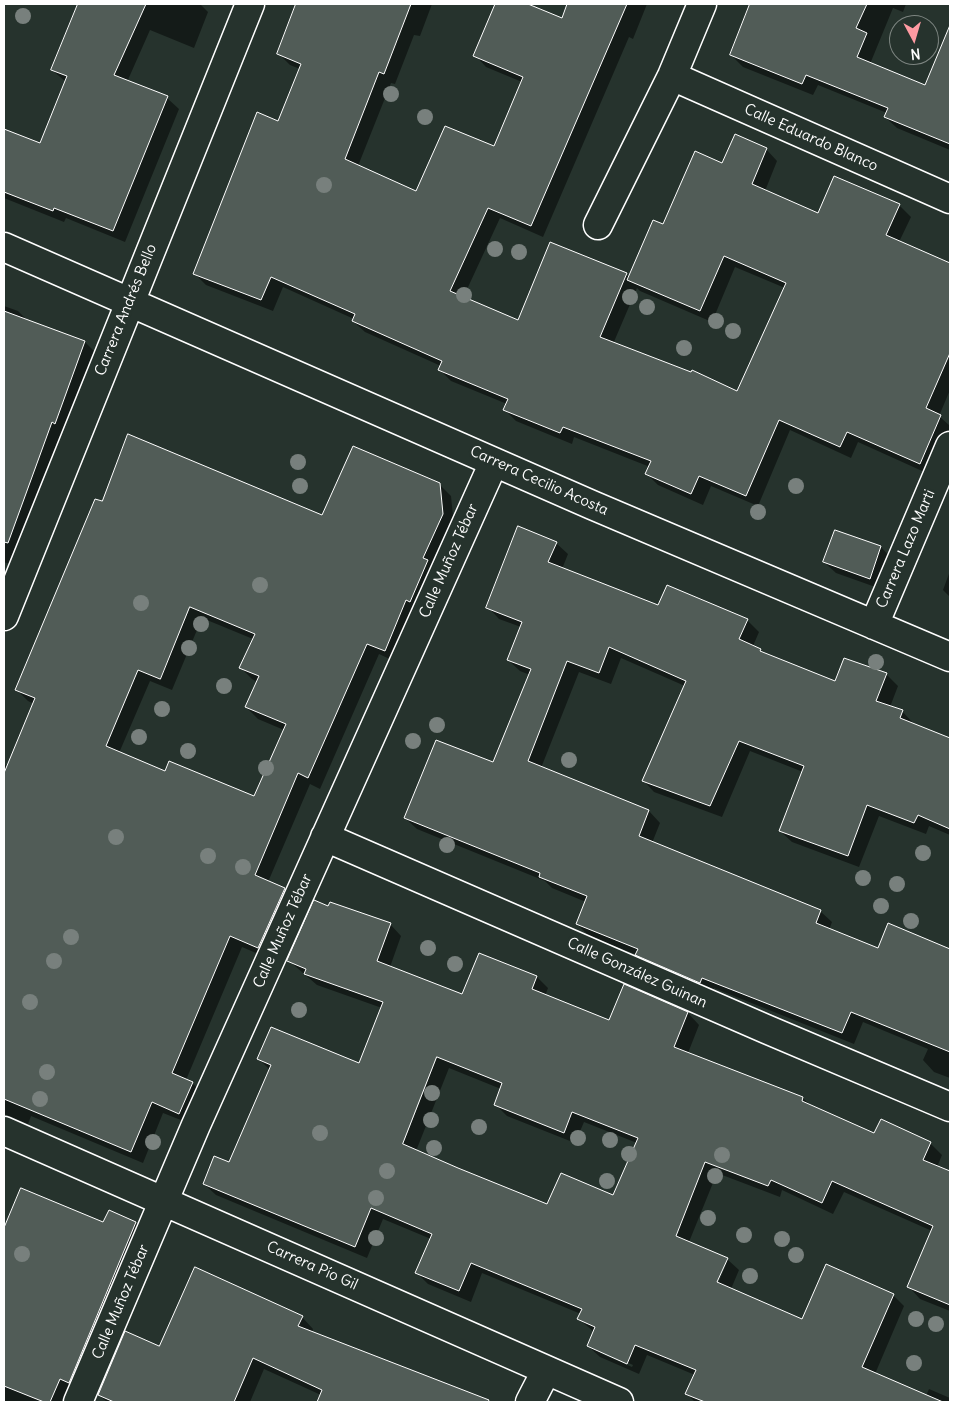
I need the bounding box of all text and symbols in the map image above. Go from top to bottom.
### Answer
north arrow [889,15,939,65]
text: N [910,44,921,63]
street label: Calle Eduardo Blanco [741,100,881,176]
street label: Carrera Andrés Bello [91,241,161,379]
street label: Carrera Cecilio Acosta [467,442,611,520]
street label: Carrera Lazo Marti [873,487,939,611]
street label: Calle Muñoz Tébar [416,501,482,621]
street label: Calle Muñoz Tébar [250,871,316,991]
street label: Calle González Guinan [564,934,710,1012]
street label: Carrera Pío Gil [263,1238,361,1294]
street label: Calle Muñoz Tébar [89,1242,153,1362]

